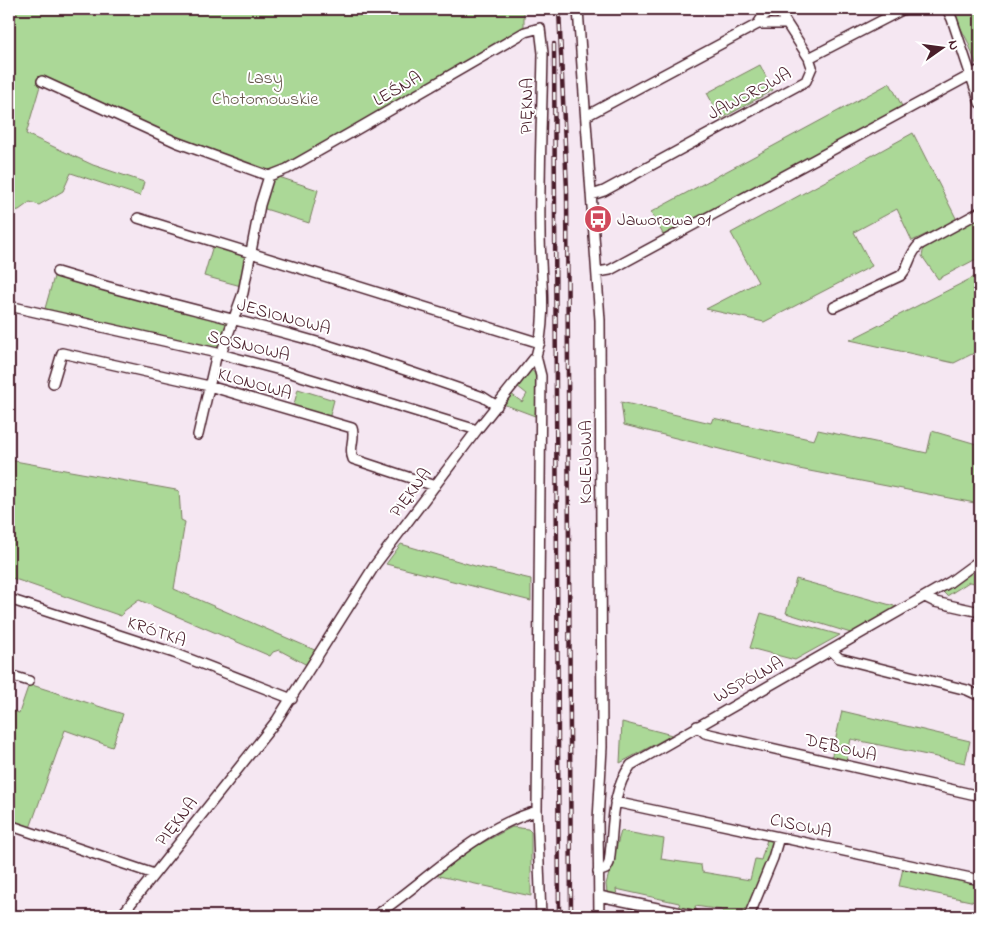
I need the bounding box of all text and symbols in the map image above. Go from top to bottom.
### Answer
north arrow [916,22,966,72]
text: N [942,38,964,52]
street label: JAWOROWA [703,62,796,128]
street label: LEŚNA [369,65,427,114]
park label: Lasy Chotomowskie [212,66,319,113]
street label: PIĘKNA [515,78,541,134]
bus stop icon: Jaworowa 01 [583,204,613,234]
place label: Jaworowa 01 [617,208,711,234]
street label: JESIONOWA [234,293,333,343]
street label: SOSNOWA [205,324,292,370]
street label: KLONOWA [214,362,295,408]
street label: KOLEJOWA [574,420,600,504]
street label: PIĘKNA [384,463,439,524]
street label: KRÓTKA [123,611,189,655]
street label: WSPÓLNA [709,651,789,711]
street label: DĘBOWA [801,728,879,770]
street label: PIĘKNA [150,792,205,852]
street label: CISOWA [767,808,834,846]

